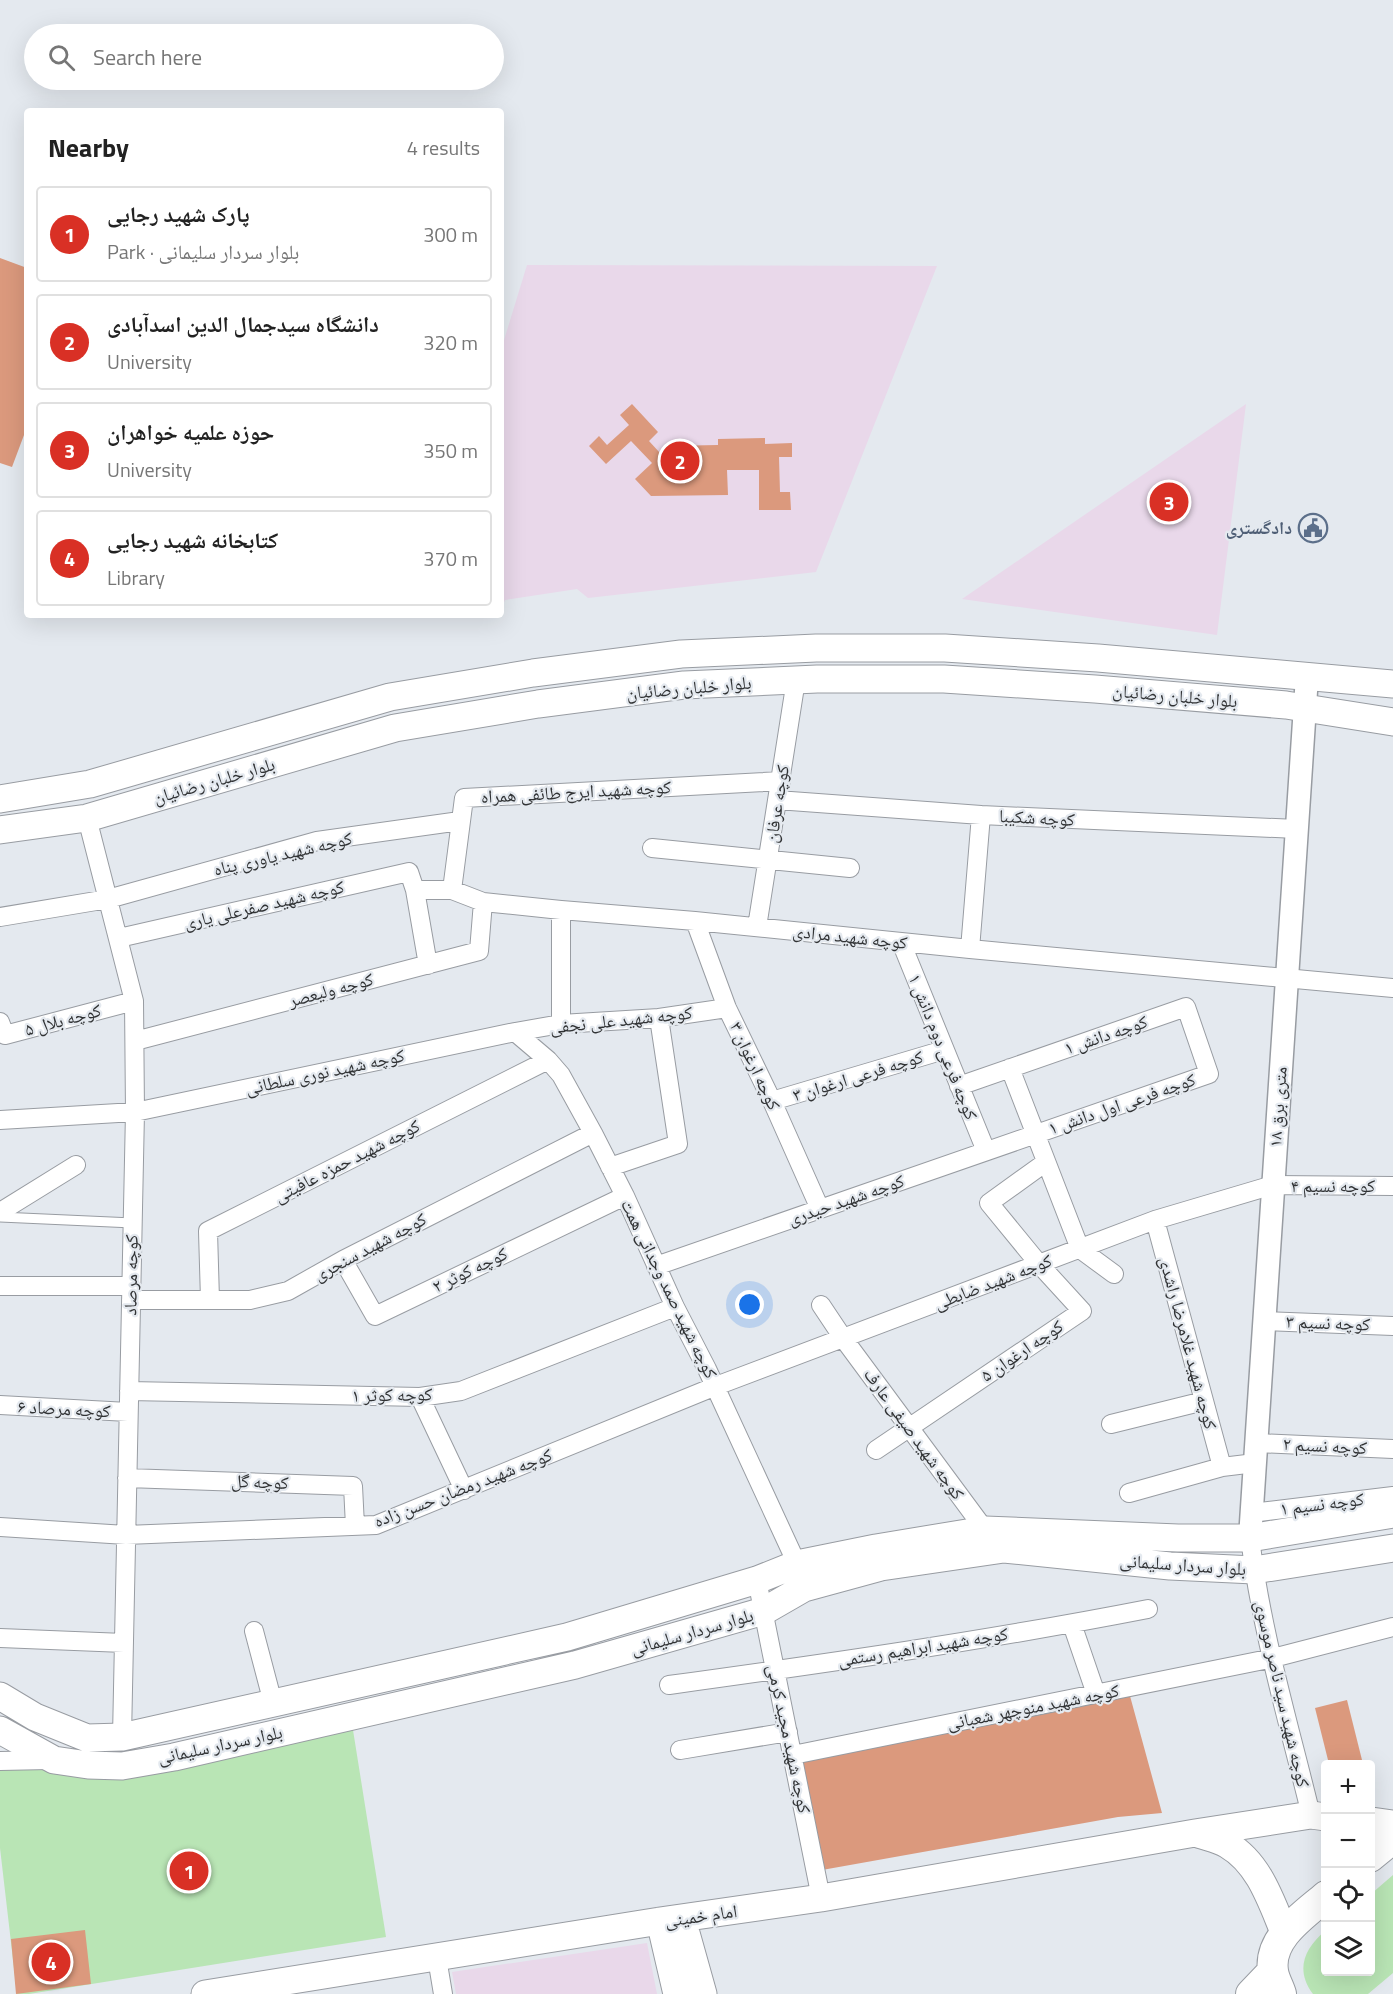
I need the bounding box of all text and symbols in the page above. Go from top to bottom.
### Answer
search box [24,24,504,90]
text: Search here [93,40,202,74]
icon: search [45,41,78,74]
text: Nearby [48,128,129,167]
text: 4 results [407,132,480,163]
text: پارک شهید رجایی [107,197,250,231]
text: 1 [64,219,75,250]
text: 300 m [423,219,478,250]
text: Park · بلوار سردار سلیمانی [107,236,299,267]
text: دانشگاه سیدجمال الدین اسدآبادی [107,307,379,341]
text: 2 [64,327,75,358]
text: 320 m [423,327,478,358]
text: University [107,346,192,377]
text: حوزه علمیه خواهران [107,415,274,449]
text: 3 [64,435,75,466]
text: 350 m [423,435,478,466]
pin: 2 [660,438,700,484]
text: University [107,454,192,485]
pin: 3 [1150,480,1188,524]
public building icon: دادگستری [1297,512,1329,544]
place label: دادگستری [1226,514,1292,541]
text: کتابخانه شهید رجایی [107,523,278,557]
text: 4 [64,543,75,574]
text: 370 m [423,543,478,574]
text: Library [107,562,165,593]
street label: بلوار خلبان رضائیان [625,669,753,706]
street label: بلوار خلبان رضائیان [1111,677,1239,714]
street label: بلوار خلبان رضائیان [150,750,278,811]
street label: کوچه عرفان [757,763,796,845]
street label: کوچه شهید ایرج طائفی همراه [480,773,672,810]
street label: کوچه شکیبا [998,802,1076,833]
street label: کوچه شهید یاوری پناه [211,824,355,883]
street label: کوچه شهید صفرعلی یاری [181,873,347,936]
street label: کوچه شهید مرادی [791,917,909,956]
street label: کوچه ولیعصر [284,965,377,1014]
street label: کوچه فرعی دوم دانش ۱ [902,970,985,1124]
street label: کوچه بلال ۵ [22,996,105,1043]
street label: کوچه شهید علی نجفی [548,999,694,1040]
street label: کوچه دانش ۱ [1061,1008,1152,1061]
street label: کوچه ارغوان ۳ [723,1017,788,1115]
street label: کوچه شهید نوری سلطانی [243,1041,407,1102]
street label: کوچه فرعی ارغوان ۳ [789,1043,927,1108]
street label: کوچه فرعی اول دانش ۱ [1045,1066,1200,1141]
street label: ۱۸ متری برق [1261,1066,1294,1148]
street label: کوچه شهید حمزه عافیتی [269,1112,425,1209]
street label: کوچه شهید حیدری [784,1167,908,1232]
street label: کوچه نسیم ۴ [1291,1172,1376,1199]
street label: کوچه شهید صمد وجدانی همت [614,1195,725,1383]
street label: کوچه شهید سنجری [308,1205,432,1288]
street label: کوچه مرصاد [116,1234,145,1316]
street label: کوچه کوثر ۲ [428,1239,512,1299]
street label: کوچه شهید ضابطی [930,1246,1056,1316]
street label: کوچه شهید غلامرضا راشدی [1152,1253,1225,1433]
your location [735,1290,764,1319]
street label: کوچه نسیم ۳ [1285,1308,1371,1337]
street label: کوچه ارغوان ۵ [975,1313,1069,1388]
street label: کوچه شهید صیفی عارف [857,1362,972,1506]
street label: کوچه کوثر ۱ [351,1380,433,1409]
street label: کوچه مرصاد ۶ [17,1393,112,1424]
street label: کوچه نسیم ۲ [1282,1430,1368,1461]
street label: کوچه شهید رمضان حسن زاده [370,1441,556,1534]
street label: کوچه گل [231,1467,290,1496]
street label: کوچه نسیم ۱ [1278,1485,1366,1522]
street label: بلوار سردار سلیمانی [1119,1547,1247,1582]
street label: کوچه شهید سید ناصر موسوی [1248,1598,1317,1790]
street label: بلوار سردار سلیمانی [627,1601,757,1662]
street label: کوچه شهید ابراهیم رستمی [836,1620,1011,1673]
street label: کوچه شهید مجید کرمی [761,1662,819,1816]
street label: کوچه شهید منوچهر شعبانی [944,1676,1122,1736]
street label: بلوار سردار سلیمانی [155,1718,285,1771]
map controls [1321,1760,1375,1976]
button: + [1321,1760,1375,1814]
button: − [1321,1814,1375,1868]
pin: 1 [170,1848,208,1894]
button: locate [1321,1868,1375,1922]
street label: امام خمینی [663,1897,739,1934]
button: layers [1321,1922,1375,1976]
pin: 4 [32,1940,70,1984]

